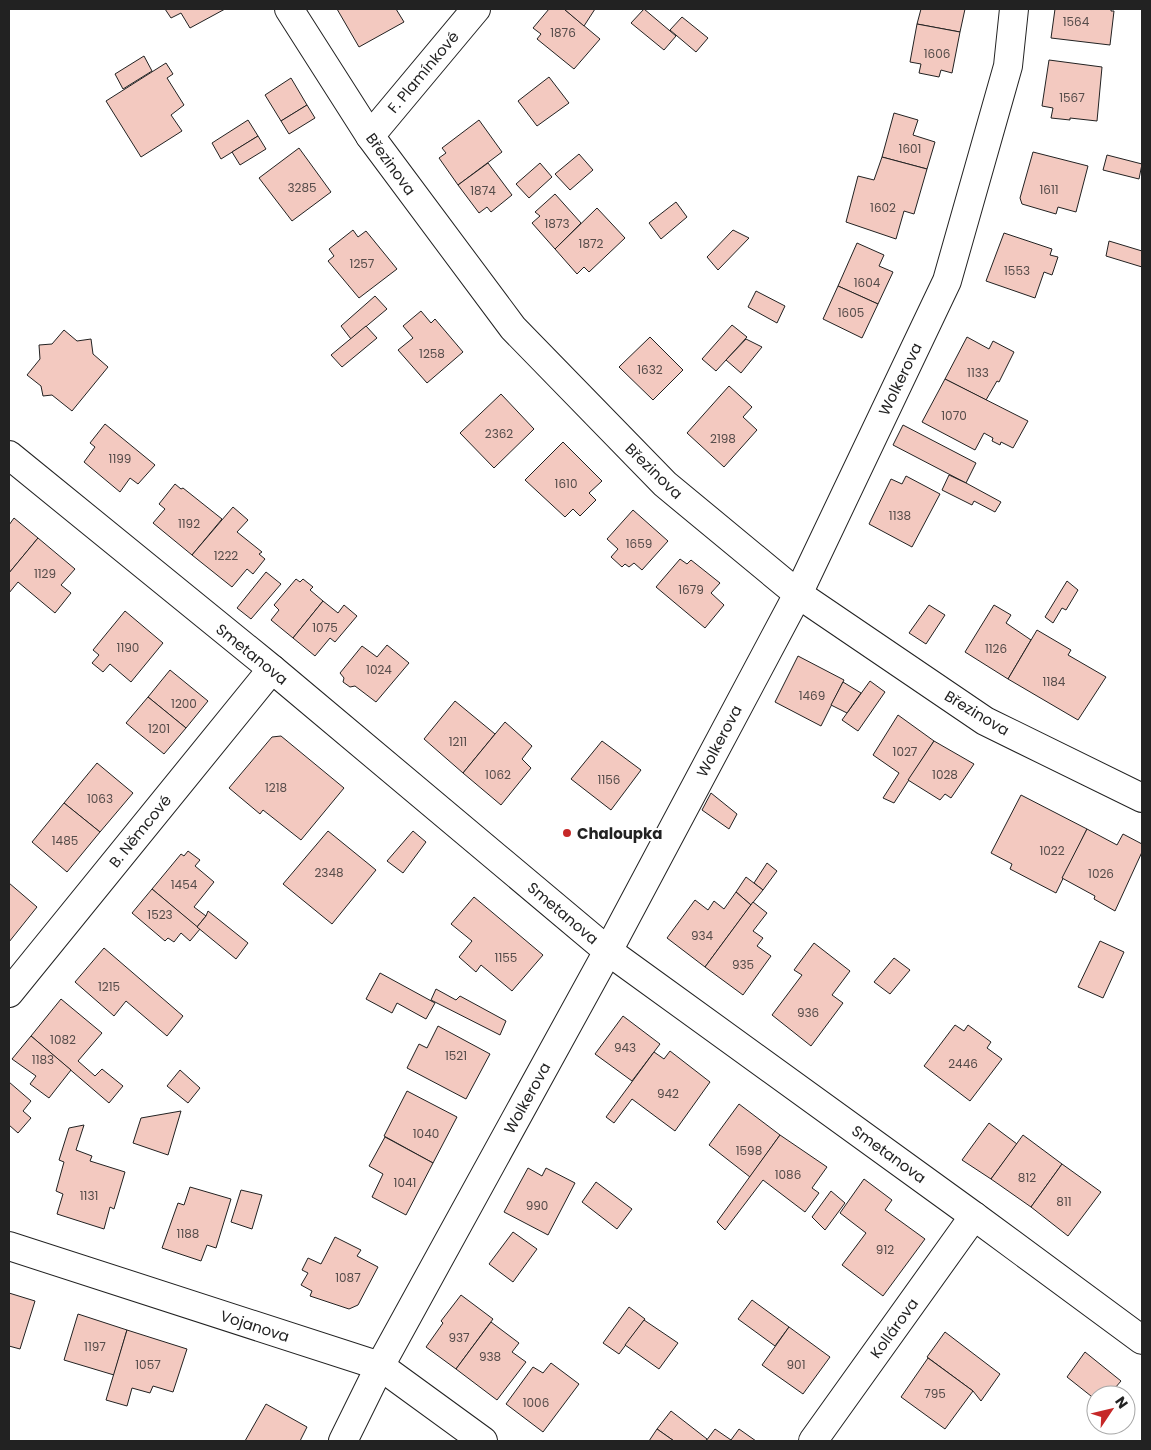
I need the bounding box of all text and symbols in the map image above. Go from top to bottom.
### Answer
house number: 1564 [1063,13,1090,30]
house number: 1876 [550,24,576,41]
street label: F. Plamínkové [382,27,464,117]
house number: 1606 [924,45,950,62]
house number: 1567 [1059,89,1085,106]
street label: Březinova [361,129,421,199]
house number: 1601 [899,140,921,157]
house number: 3285 [287,179,317,196]
house number: 1611 [1039,181,1059,198]
house number: 1874 [470,182,496,199]
house number: 1602 [870,199,896,216]
house number: 1873 [544,215,570,232]
house number: 1872 [579,235,604,252]
house number: 1257 [350,255,375,272]
house number: 1553 [1004,262,1030,279]
house number: 1604 [854,274,881,291]
house number: 1605 [838,304,864,321]
street label: Wolkerova [873,339,927,419]
house number: 1258 [419,345,445,362]
house number: 1632 [637,361,663,378]
house number: 1133 [967,364,989,381]
house number: 1070 [941,407,967,424]
house number: 2362 [485,425,513,442]
house number: 2198 [710,430,736,447]
street label: Březinova [621,438,687,504]
house number: 1199 [109,450,131,467]
house number: 1610 [555,475,577,492]
house number: 1138 [889,507,911,524]
house number: 1192 [178,515,200,532]
house number: 1659 [626,535,652,552]
house number: 1222 [214,547,238,564]
house number: 1129 [34,565,56,582]
house number: 1679 [678,581,704,598]
street label: Smetanova [212,618,292,690]
house number: 1075 [312,619,338,636]
house number: 1190 [117,639,139,656]
house number: 1126 [985,640,1007,657]
house number: 1024 [366,661,392,678]
house number: 1184 [1043,673,1066,690]
street label: Březinova [941,685,1013,741]
house number: 1469 [799,687,825,704]
house number: 1200 [171,695,197,712]
street label: Wolkerova [691,701,747,781]
house number: 1201 [148,720,170,737]
house number: 1211 [449,733,467,750]
house number: 1027 [893,743,918,760]
house number: 1062 [485,766,511,783]
house number: 1028 [932,766,958,783]
house number: 1156 [598,771,620,788]
house number: 1218 [265,779,287,796]
house number: 1063 [87,790,113,807]
street label: B. Němcové [104,790,176,872]
place label: Chaloupka [577,823,662,844]
marker: Chaloupka [561,827,573,839]
house number: 1485 [52,832,78,849]
house number: 1022 [1039,842,1065,859]
house number: 2348 [314,864,344,881]
house number: 1026 [1088,865,1114,882]
house number: 1454 [171,876,198,893]
street label: Smetanova [523,877,603,949]
house number: 1523 [147,906,173,923]
house number: 934 [691,927,714,944]
house number: 1155 [495,949,517,966]
house number: 935 [732,956,754,973]
house number: 1215 [98,978,120,995]
house number: 936 [797,1004,819,1021]
house number: 1082 [50,1031,76,1048]
house number: 943 [614,1039,636,1056]
house number: 1521 [445,1047,467,1064]
house number: 1183 [32,1051,54,1068]
house number: 2446 [948,1055,978,1072]
street label: Wolkerova [499,1058,555,1138]
house number: 942 [657,1085,679,1102]
street label: Smetanova [848,1120,930,1188]
house number: 1040 [413,1125,439,1142]
house number: 1598 [736,1142,762,1159]
house number: 1086 [775,1166,801,1183]
house number: 812 [1018,1169,1036,1186]
house number: 1041 [394,1174,416,1191]
house number: 1131 [80,1187,98,1204]
house number: 811 [1056,1193,1072,1210]
house number: 990 [526,1197,548,1214]
house number: 1188 [177,1225,199,1242]
house number: 912 [876,1241,894,1258]
house number: 1087 [335,1269,361,1286]
street label: Kollárova [865,1294,923,1362]
street label: Vojanova [218,1305,292,1347]
house number: 937 [448,1329,470,1346]
house number: 1197 [84,1338,106,1355]
house number: 938 [479,1348,501,1365]
house number: 1057 [135,1356,161,1373]
house number: 901 [787,1356,805,1373]
house number: 795 [924,1385,946,1402]
north arrow [1086,1385,1136,1435]
text: N [1110,1392,1133,1413]
house number: 1006 [523,1394,549,1411]

